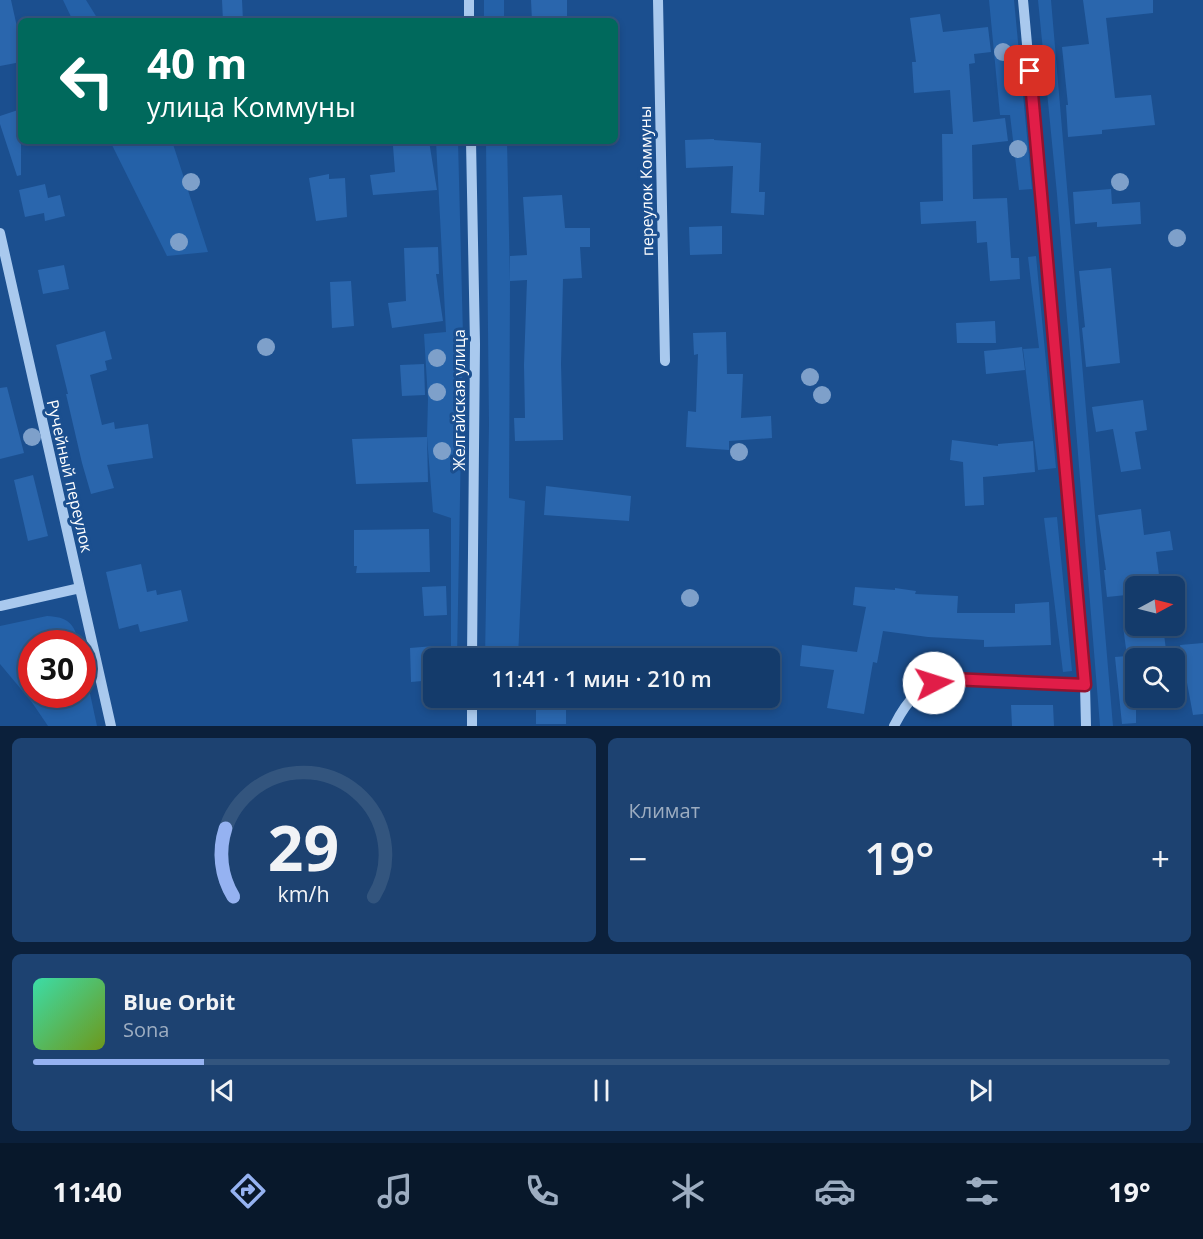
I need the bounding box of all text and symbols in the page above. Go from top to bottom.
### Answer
text: 40 m [147,34,247,91]
icon: left [48,42,126,120]
pin [1004,45,1055,96]
icon: arrive [1013,54,1046,87]
text: улица Коммуны [147,88,356,125]
street label: переулок Коммуны [634,106,658,256]
street label: Желгайская улица [448,329,470,471]
street label: Ручейный переулок [42,398,98,555]
north arrow [1125,576,1185,636]
map controls [1125,576,1185,708]
speed limit sign: 30 [18,630,96,708]
button: search [1125,648,1185,708]
position arrow [902,651,966,715]
text: 11:41 · 1 мин · 210 m [491,663,712,693]
text: Климат [629,797,700,824]
text: 29 [268,804,339,889]
text: 19° [864,827,935,888]
text: − [629,836,647,881]
text: + [1151,836,1170,881]
text: km/h [278,879,330,908]
text: Blue Orbit [123,986,235,1016]
text: Sona [123,1016,169,1043]
icon: previous [206,1074,239,1107]
icon: pause [585,1074,618,1107]
icon: next [964,1074,997,1107]
icon: directions [227,1170,269,1212]
icon: music [374,1170,416,1212]
icon: phone [521,1170,563,1212]
icon: climate [667,1170,709,1212]
icon: car [814,1170,856,1212]
icon: filters [961,1170,1003,1212]
text: 11:40 [52,1173,122,1210]
text: 19° [1108,1173,1150,1210]

